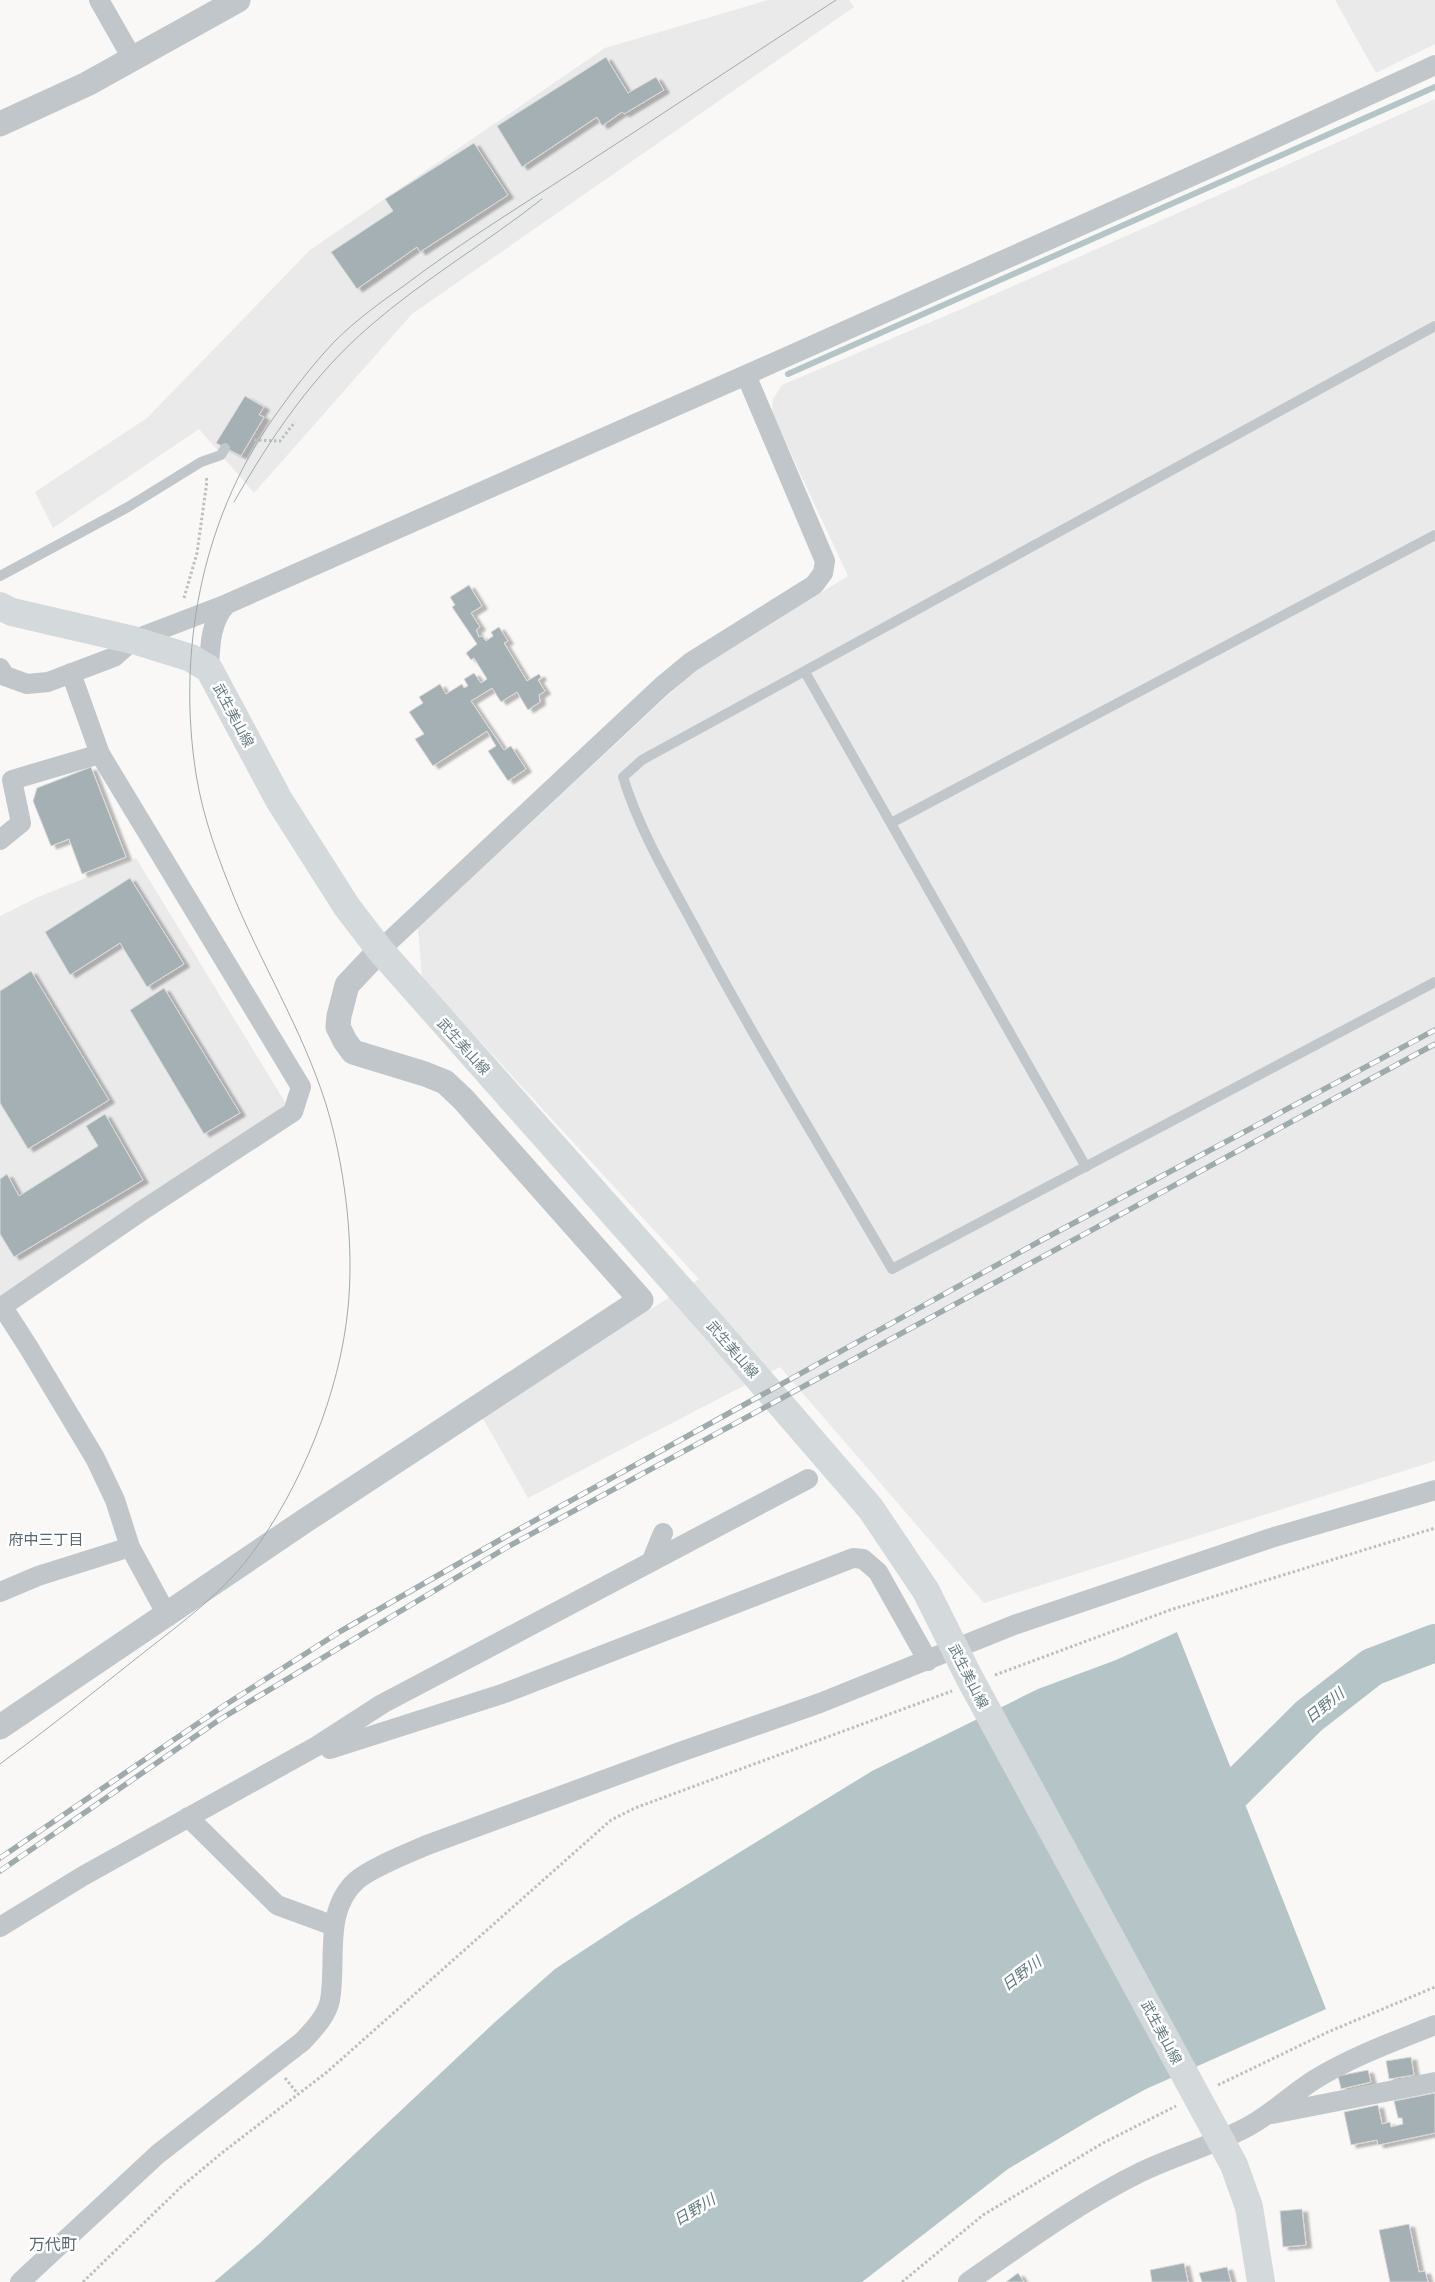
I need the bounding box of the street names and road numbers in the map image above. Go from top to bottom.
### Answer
street label: 武生美山線 [210,680,258,750]
street label: 武生美山線 [434,1014,494,1078]
street label: 武生美山線 [704,1317,762,1381]
street label: 武生美山線 [946,1641,992,1711]
street label: 武生美山線 [1138,1997,1186,2067]

